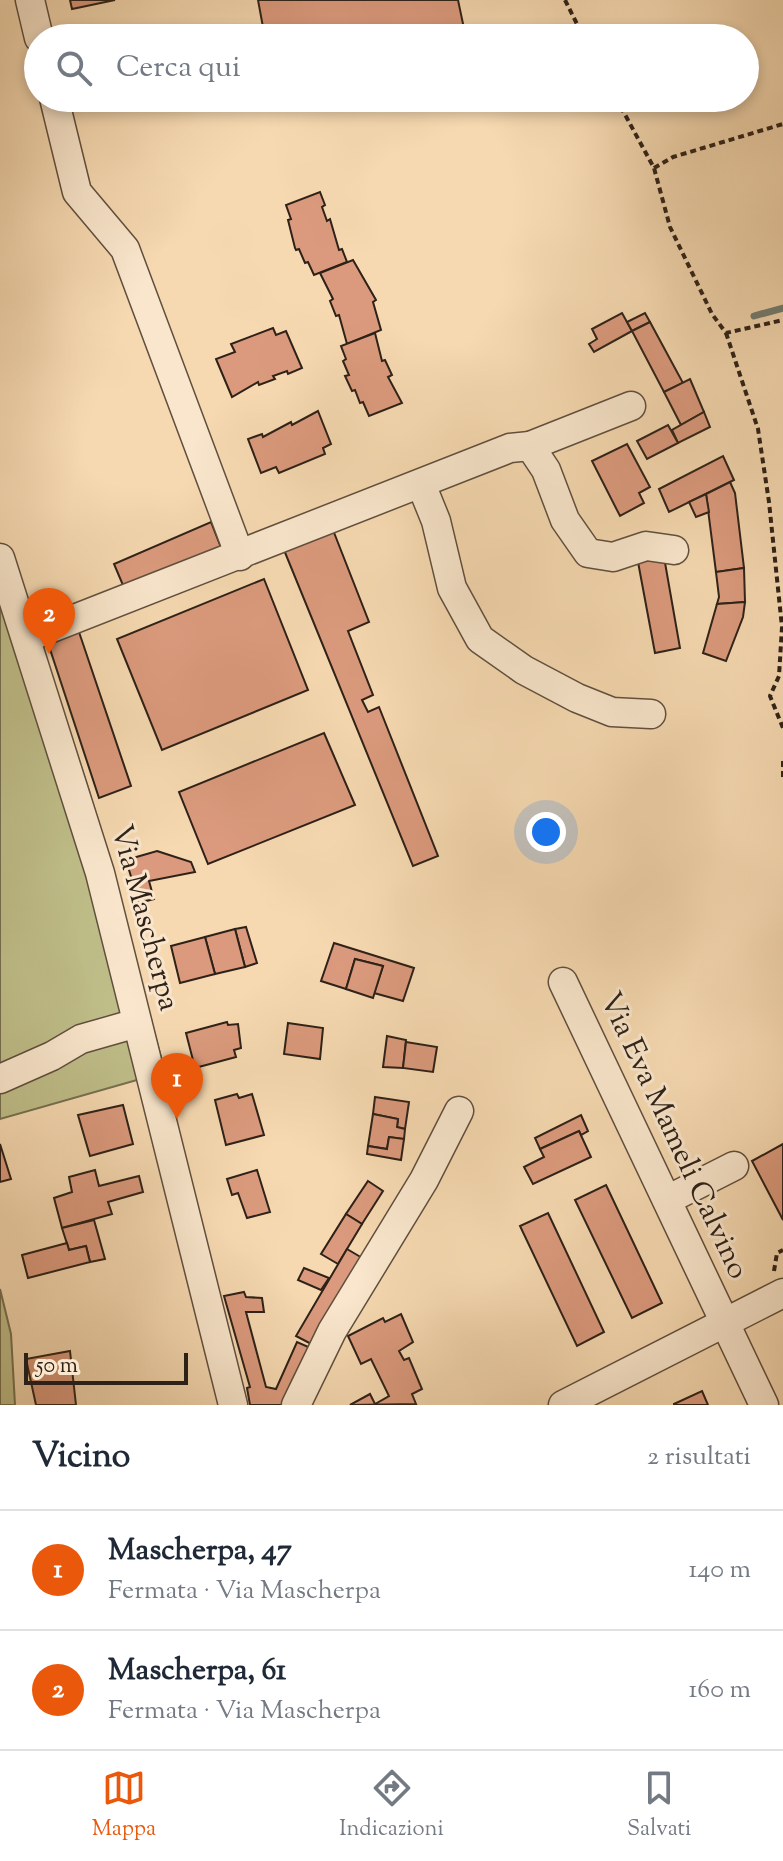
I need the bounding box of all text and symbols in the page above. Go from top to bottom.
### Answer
search box [24,24,759,112]
icon: search [52,46,96,90]
text: Cerca qui [116,47,241,90]
pin: 2 [23,588,75,654]
your location [526,812,566,852]
street label: Via Mascherpa [99,820,190,1016]
street label: Via Eva Mameli Calvino [588,986,758,1286]
pin: 1 [151,1053,203,1119]
scale bar [24,1349,188,1385]
text: 50 m [36,1351,78,1383]
text: Vicino [32,1433,130,1482]
text: 2 risultati [647,1439,751,1476]
text: Mascherpa, 47 [108,1530,292,1573]
text: 1 [54,1552,62,1589]
text: 140 m [688,1552,751,1589]
text: Fermata · Via Mascherpa [108,1573,381,1610]
text: Mascherpa, 61 [108,1650,286,1693]
text: 2 [52,1672,64,1709]
text: 160 m [688,1672,751,1709]
text: Fermata · Via Mascherpa [108,1693,381,1730]
tab: Mappa [92,1766,156,1846]
tab: Indicazioni [339,1766,444,1846]
tab: Salvati [627,1766,691,1846]

